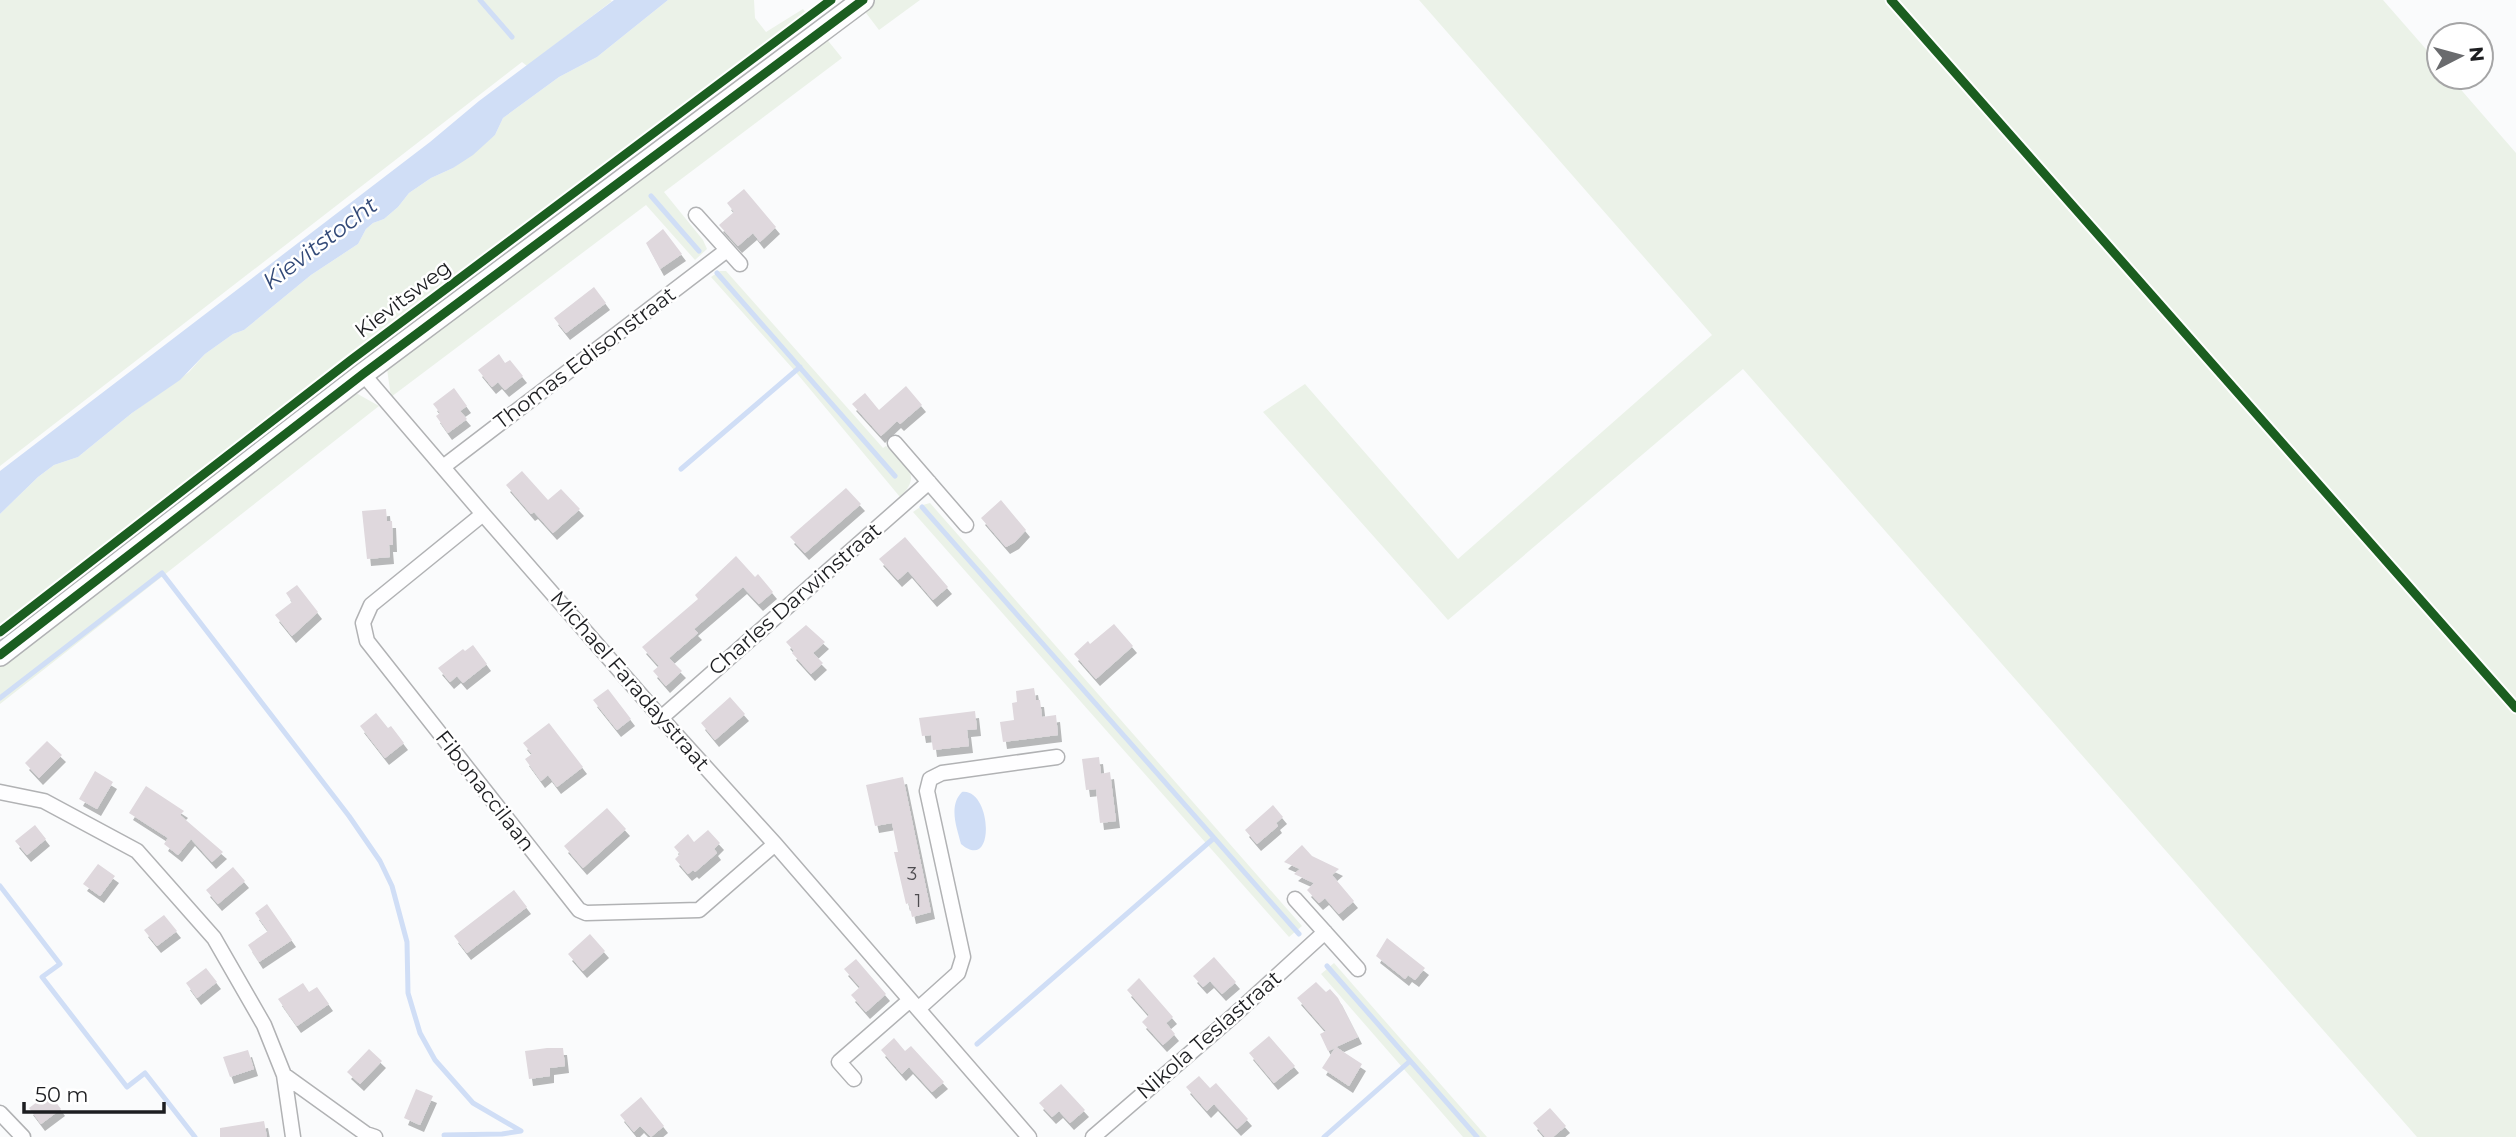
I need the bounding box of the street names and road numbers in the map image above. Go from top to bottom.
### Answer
street label: Kievitsweg [350,254,456,343]
street label: Thomas Edisonstraat [489,281,680,434]
street label: Charles Darwinstraat [703,517,886,680]
street label: Michael Faradaystraat [545,586,715,776]
street label: Fibonaccilaan [430,725,540,856]
street label: Nikola Teslastraat [1131,965,1286,1104]

